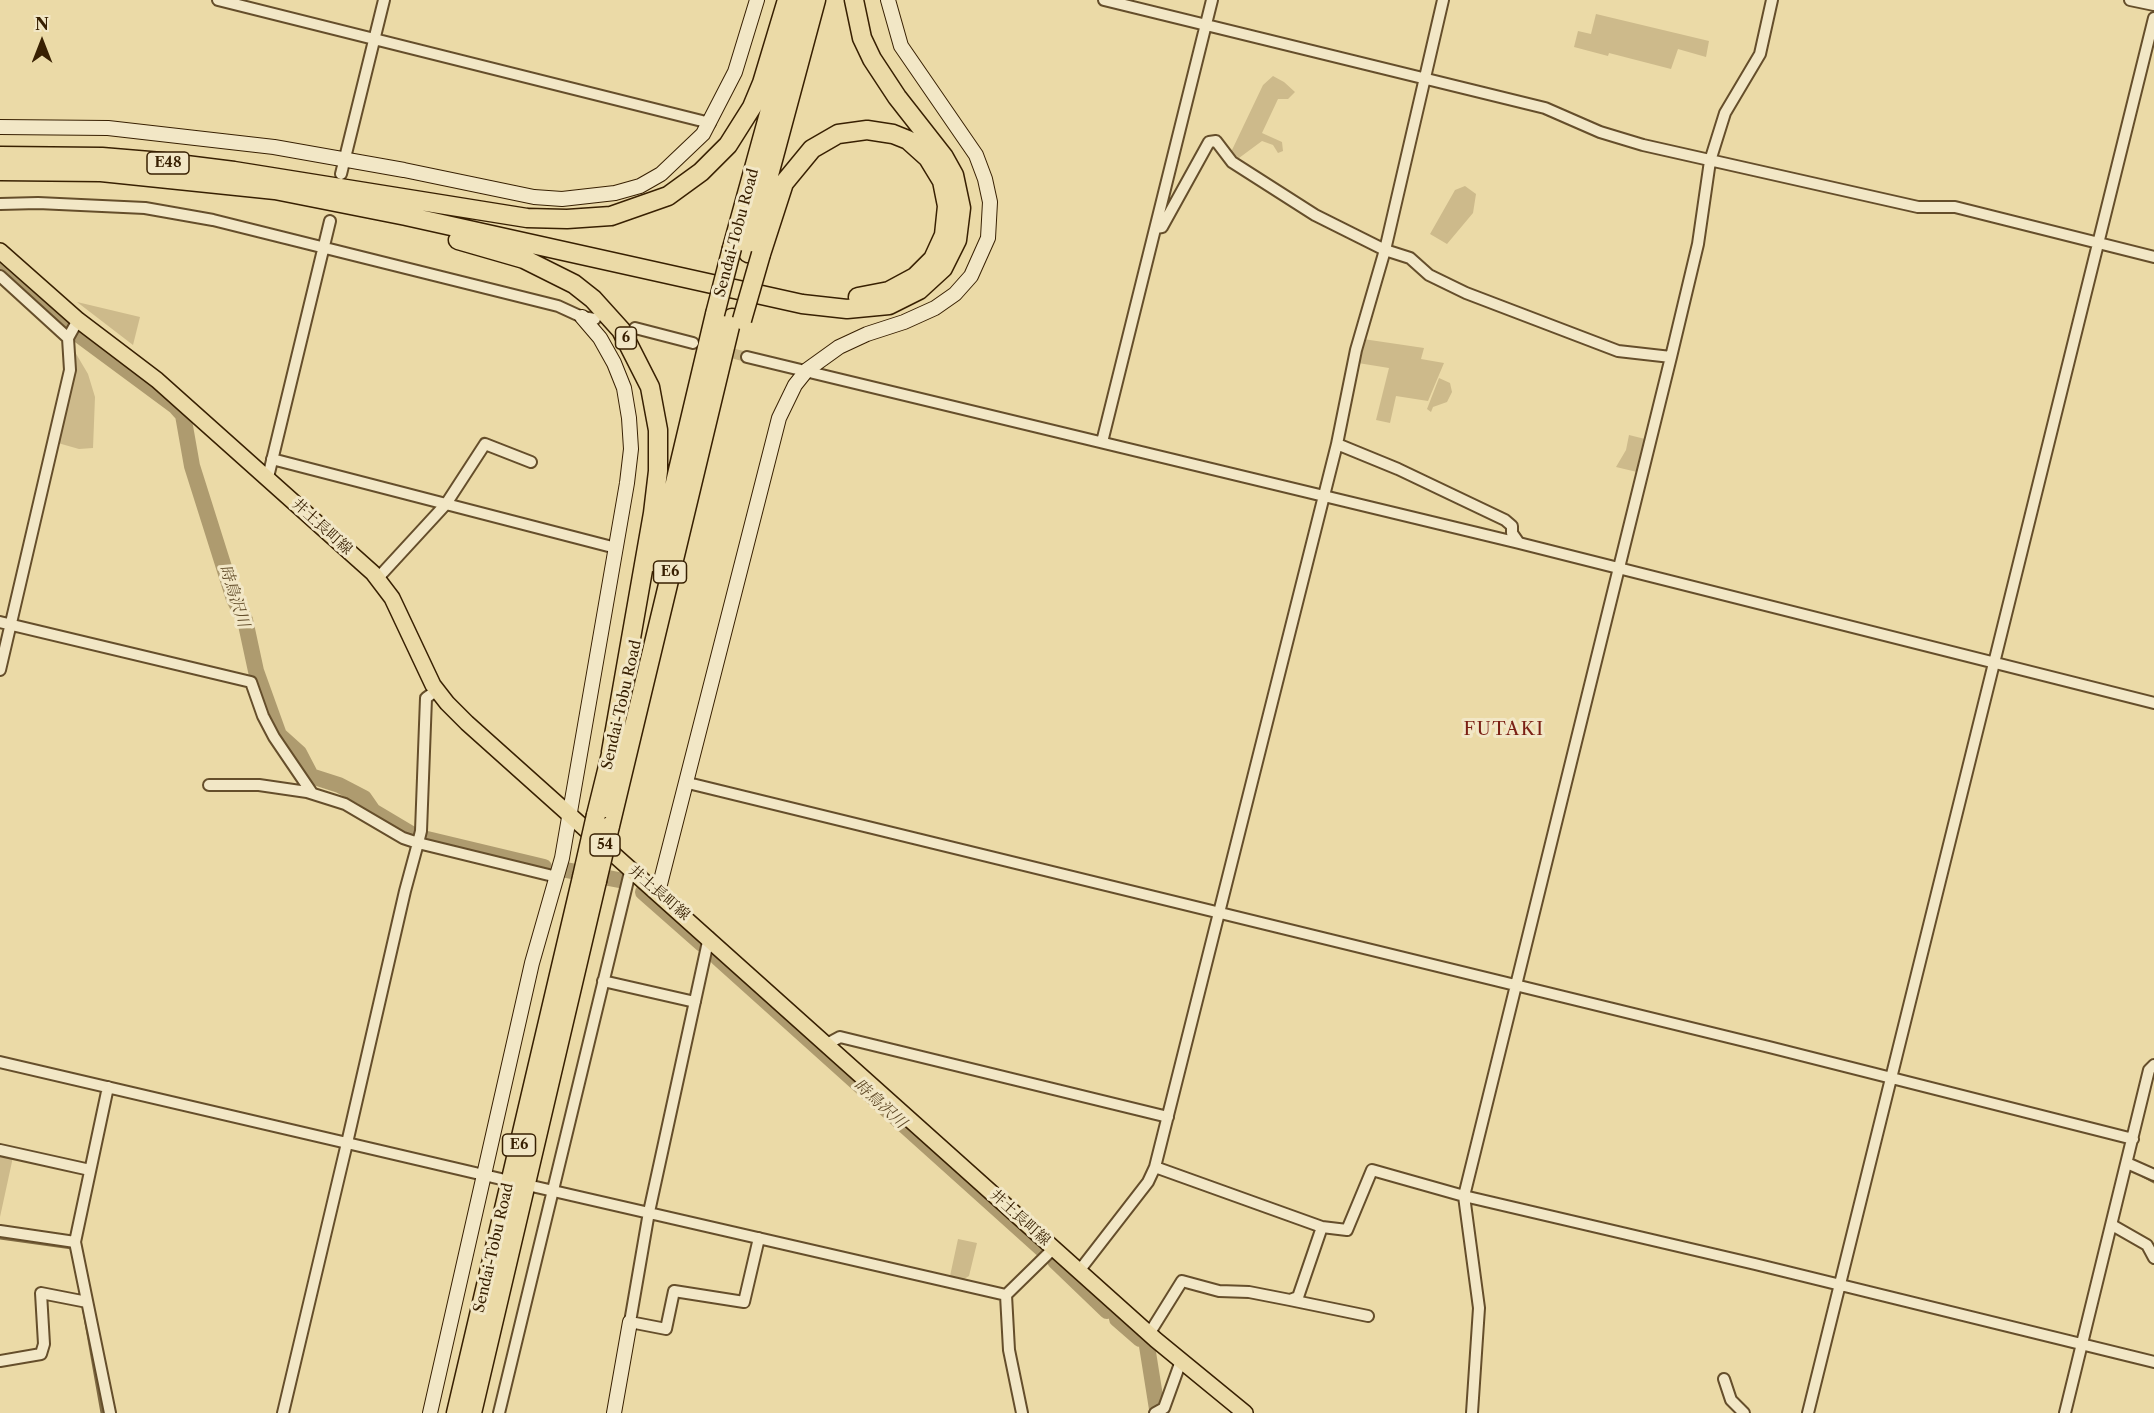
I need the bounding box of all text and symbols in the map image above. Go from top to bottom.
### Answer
north arrow [12,12,72,72]
text: N [35,14,49,34]
road number: E48 [147,152,189,174]
street label: Sendai-Tobu Road [711,167,763,299]
road number: 6 [616,327,636,349]
street label: 井土長町線 [288,495,356,559]
road number: E6 [654,561,686,583]
water label: 時鳥沢川 [215,563,253,629]
street label: Sendai-Tobu Road [598,638,646,772]
district label: FUTAKI [1464,719,1544,741]
road number: 54 [590,834,620,856]
street label: 井土長町線 [625,862,693,924]
water label: 時鳥沢川 [850,1075,910,1133]
road number: E6 [502,1134,536,1156]
street label: Sendai-Tobu Road [470,1181,518,1315]
street label: 井土長町線 [986,1186,1054,1250]

